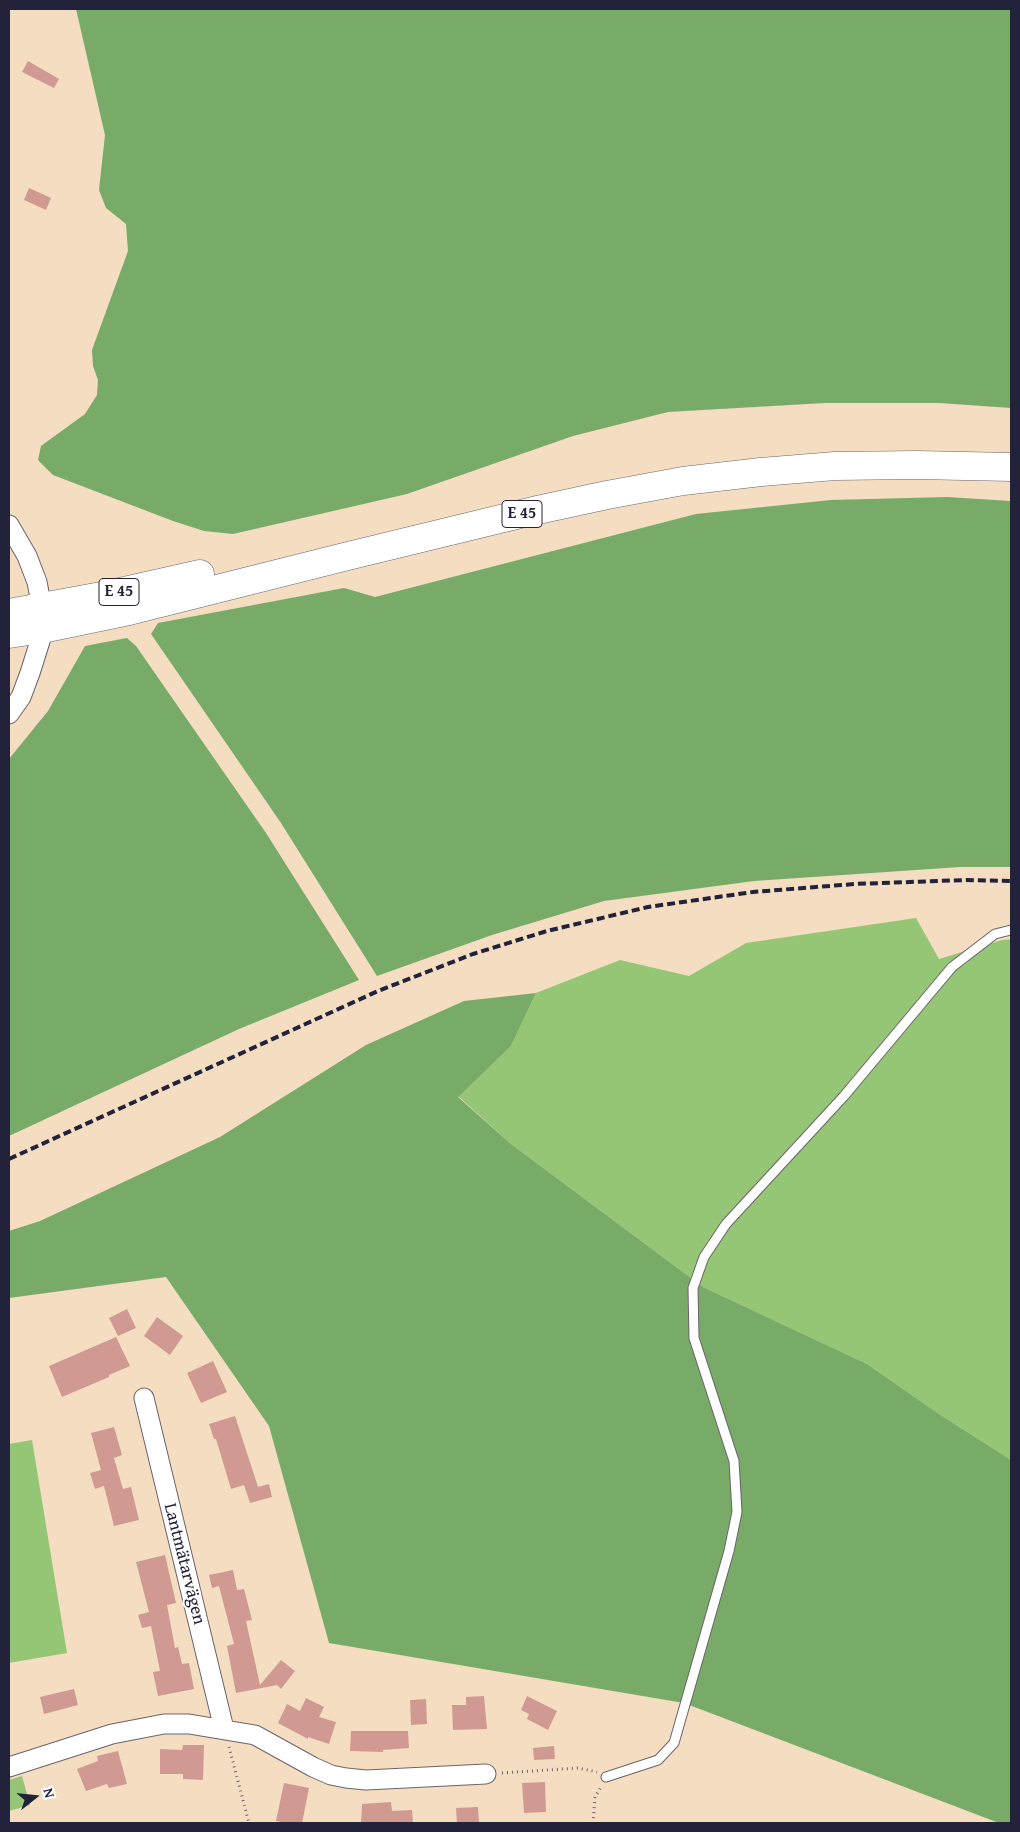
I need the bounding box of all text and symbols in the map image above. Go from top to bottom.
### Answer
road number: E 45 [502,500,542,528]
road number: E 45 [99,578,139,606]
street label: Lantmätarvägen [158,1501,210,1627]
north arrow [10,1772,60,1822]
text: N [39,1786,60,1800]

